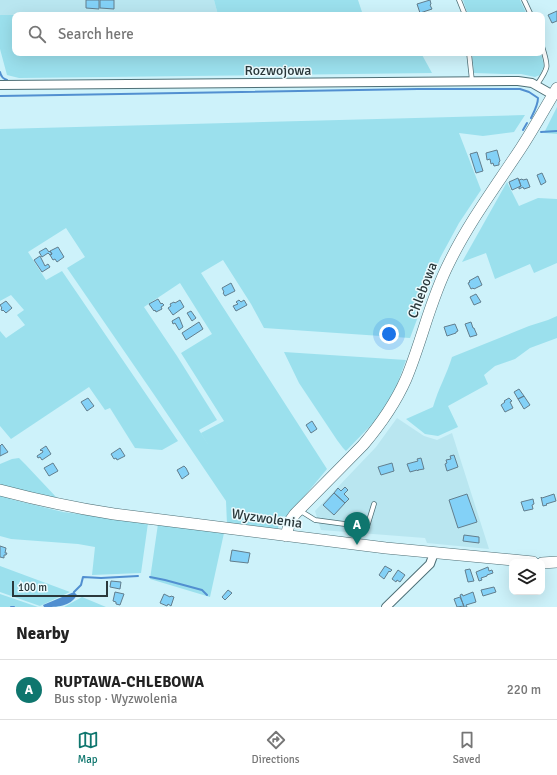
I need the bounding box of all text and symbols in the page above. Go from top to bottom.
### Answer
search box [12,12,545,56]
icon: search [26,23,48,45]
text: Search here [58,25,134,43]
street label: Rozwojowa [245,62,311,79]
street label: Chlebowa [404,260,441,321]
your location [379,324,399,344]
street label: Wyzwolenia [230,505,303,532]
pin: A [344,512,370,545]
map controls [509,559,545,595]
button: layers [509,559,545,595]
scale bar [12,579,108,598]
text: 100 m [18,581,47,594]
text: Nearby [16,623,69,644]
text: RUPTAWA-CHLEBOWA [54,673,204,691]
text: A [25,682,33,698]
text: 220 m [507,682,541,698]
text: Bus stop · Wyzwolenia [54,691,177,707]
tab: Map [77,729,99,766]
tab: Directions [252,729,300,766]
tab: Saved [453,729,480,766]

